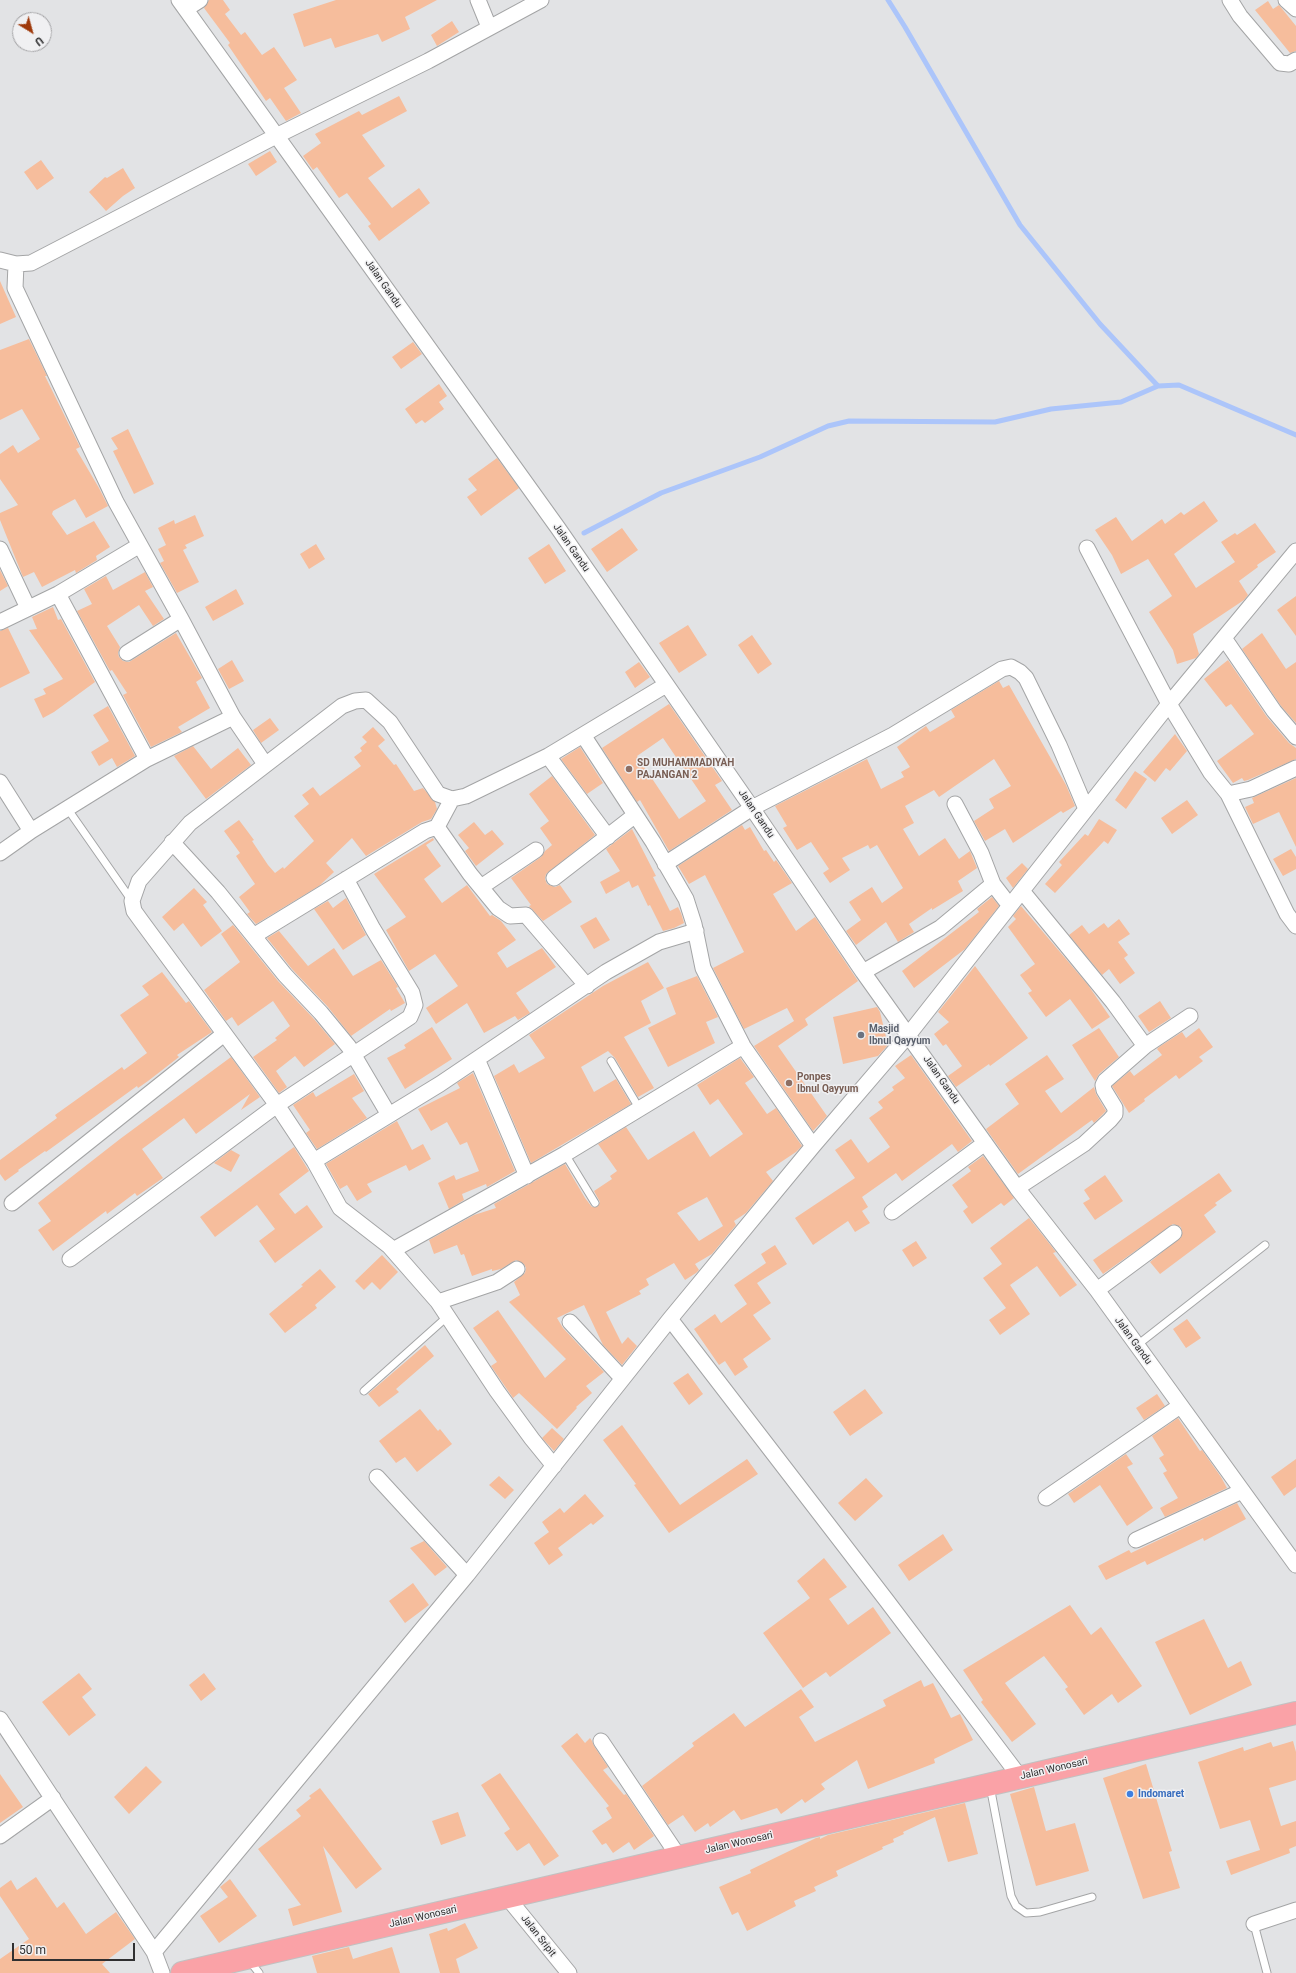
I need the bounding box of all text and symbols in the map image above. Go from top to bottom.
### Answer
north arrow [12,12,52,52]
text: U [32,34,46,49]
street label: Jalan Gandu [362,258,404,310]
street label: Jalan Gandu [550,522,592,574]
place label: SD MUHAMMADIYAH PAJANGAN 2 [637,757,734,780]
marker: SD MUHAMMADIYAH PAJANGAN 2 [624,764,634,774]
street label: Jalan Gandu [735,788,777,840]
place label: Masjid Ibnul Qayyum [869,1023,930,1046]
marker: Masjid Ibnul Qayyum [856,1030,866,1040]
street label: Jalan Gandu [920,1054,962,1106]
place label: Ponpes Ibnul Qayyum [797,1071,858,1094]
marker: Ponpes Ibnul Qayyum [784,1078,794,1088]
street label: Jalan Gandu [1112,1315,1154,1367]
street label: Jalan Wonosari [1019,1755,1089,1783]
place label: Indomaret [1138,1788,1184,1800]
marker: Indomaret [1125,1789,1135,1799]
street label: Jalan Wonosari [704,1829,774,1857]
street label: Jalan Wonosari [388,1903,458,1931]
street label: Jalan Sripit [518,1913,558,1959]
scale bar [14,1935,137,1961]
text: 50 m [19,1943,46,1957]

